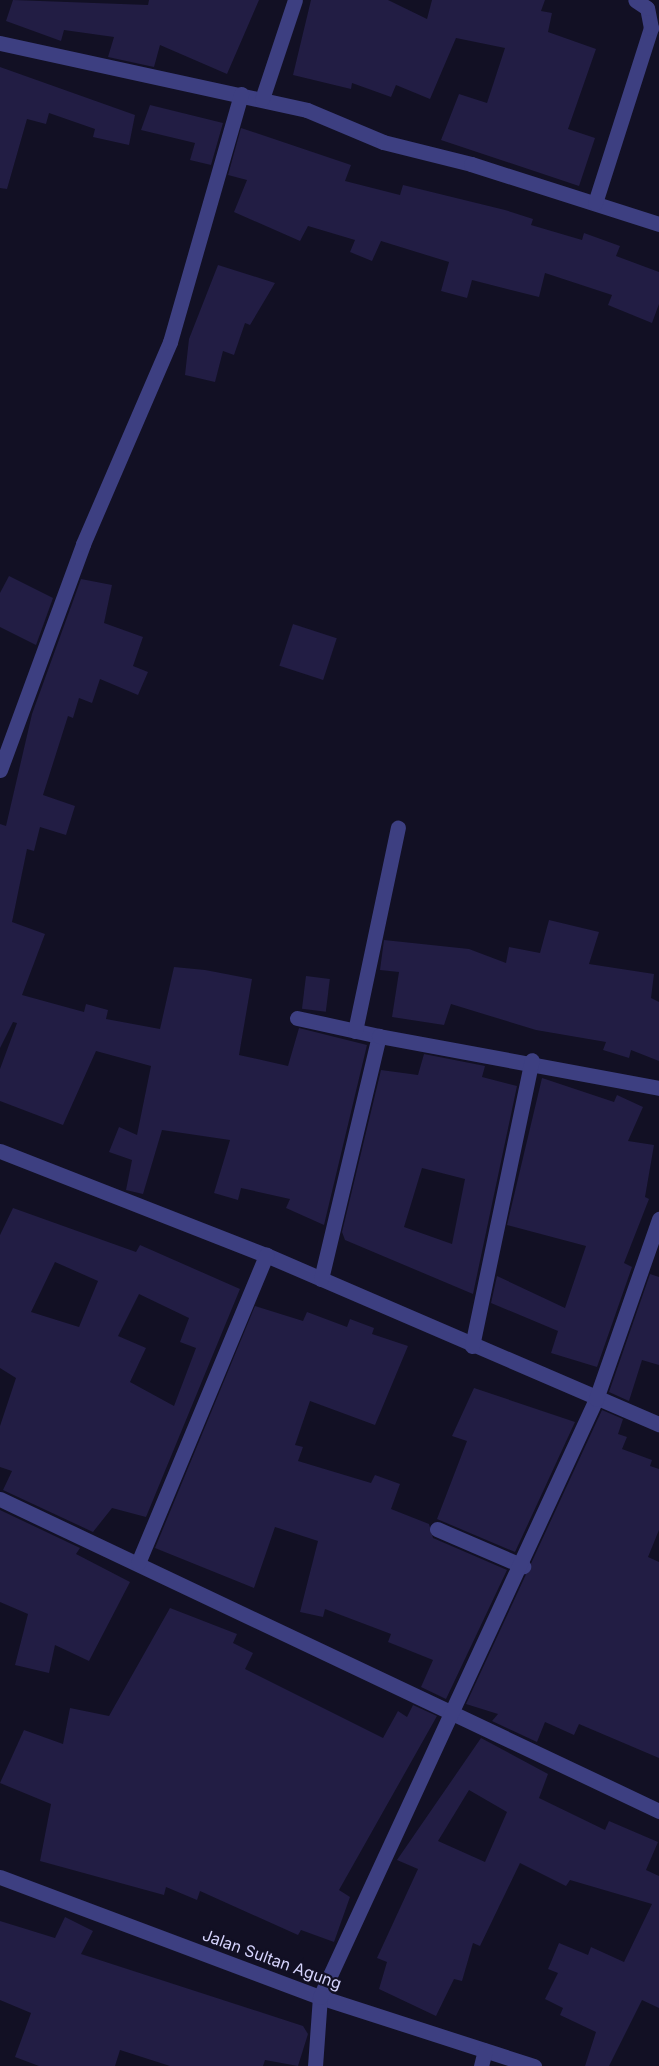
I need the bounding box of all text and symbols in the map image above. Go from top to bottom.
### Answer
street label: Jalan Sultan Agung [200,1925,344,1993]

